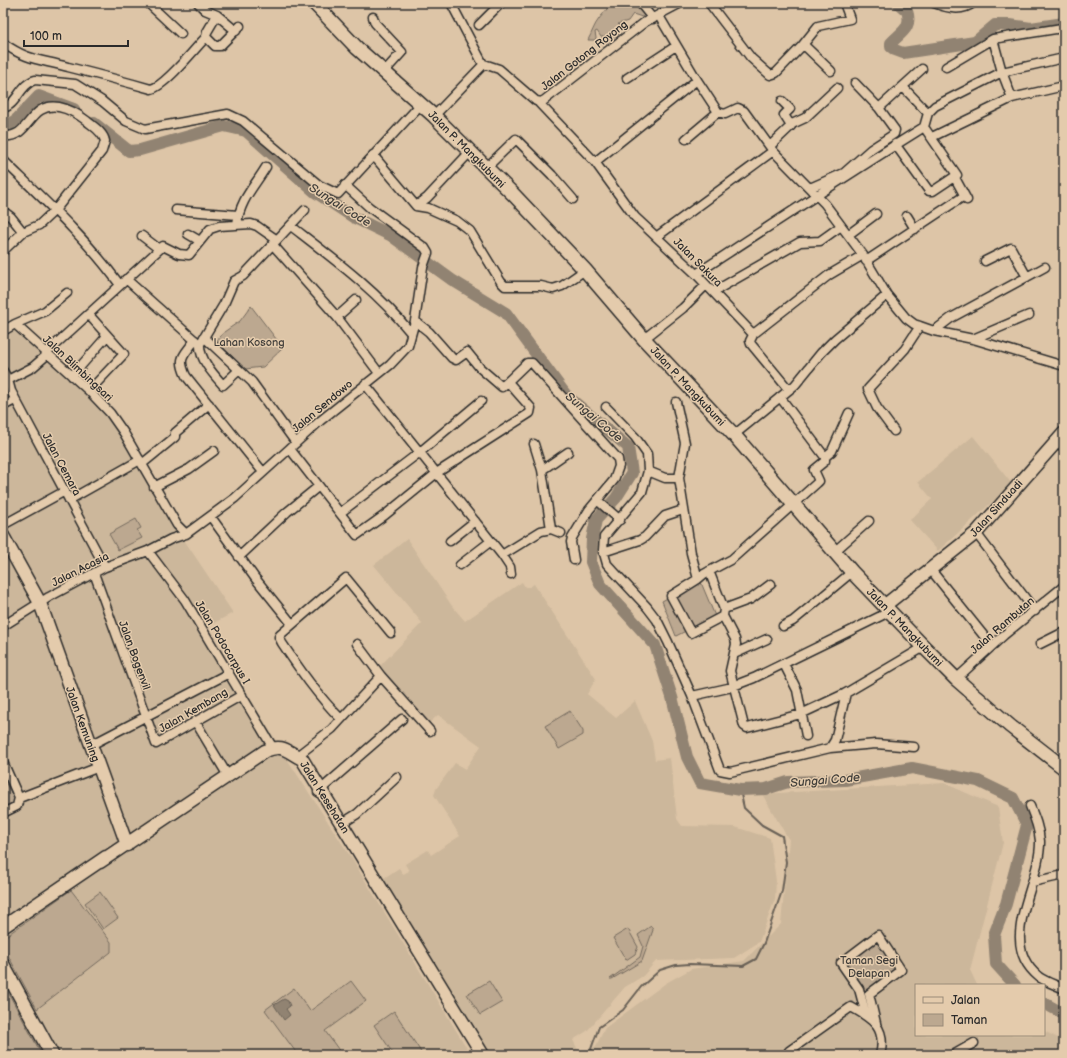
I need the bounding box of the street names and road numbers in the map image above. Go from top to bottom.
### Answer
street label: Jalan Gotong Royong [538,18,630,93]
street label: Jalan P. Mangkubumi [425,108,508,191]
street label: Jalan Sakura [671,235,725,289]
street label: Jalan Blimbingsari [40,333,115,404]
street label: Jalan P. Mangkubumi [647,344,728,429]
street label: Jalan Sendowo [290,377,355,435]
street label: Jalan Cemara [40,431,84,498]
street label: Jalan Sinduadi [967,477,1025,540]
street label: Jalan Acasia [49,549,111,589]
street label: Jalan P. Mangkubumi [864,585,945,669]
street label: Jalan Rambutan [968,594,1037,657]
street label: Jalan Podocarpus I [193,598,253,687]
street label: Jalan Bogenvil [116,619,153,692]
street label: Jalan Kemuning [63,685,102,764]
street label: Jalan Kembang [157,686,230,735]
street label: Jalan Kesehatan [297,759,352,836]

